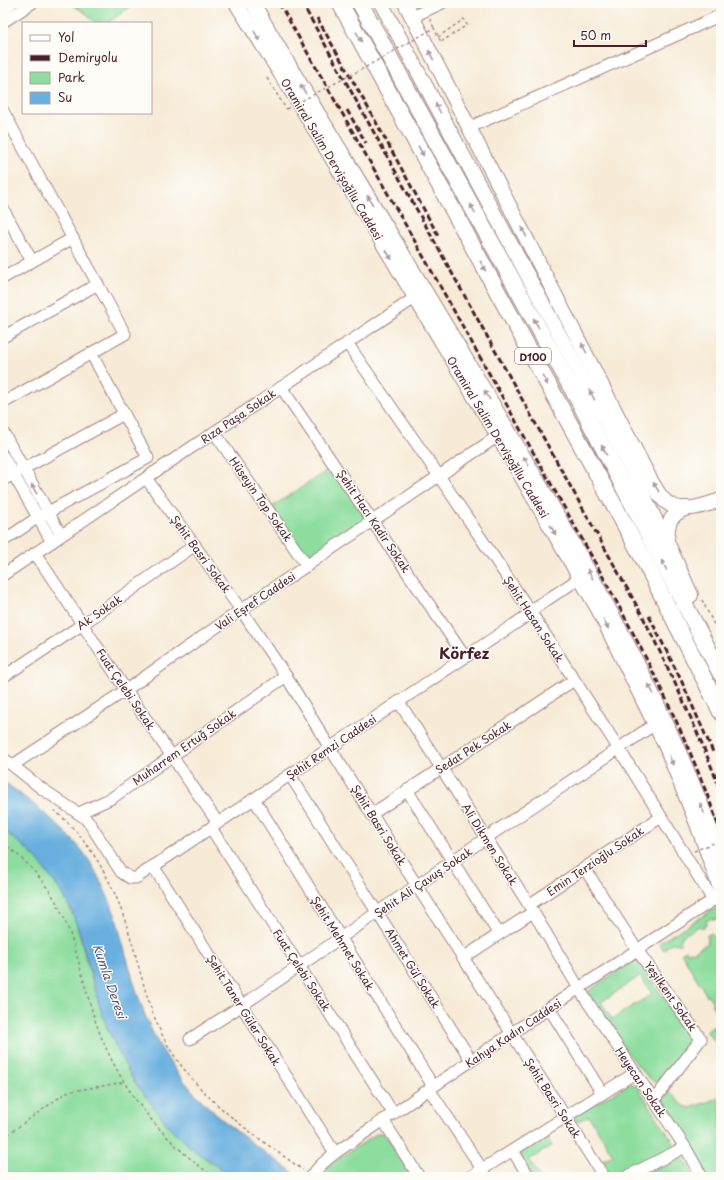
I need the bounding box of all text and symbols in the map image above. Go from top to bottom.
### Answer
legend [22,22,152,114]
scale bar [574,22,646,48]
text: 50 m [580,26,611,44]
text: Yol [58,28,74,46]
one-way arrow [253,30,260,42]
one-way arrow [356,31,362,43]
text: Demiryolu [58,48,118,66]
one-way arrow [428,49,435,61]
text: Park [58,68,85,86]
street label: Oramiral Salim Dervişoğllu Caddesi [277,75,387,243]
one-way arrow [299,83,306,95]
text: Su [58,88,72,106]
one-way arrow [435,102,441,114]
one-way arrow [418,146,424,157]
one-way arrow [366,194,373,206]
one-way arrow [470,203,477,215]
one-way arrow [520,227,527,238]
one-way arrow [386,249,393,261]
one-way arrow [480,260,487,272]
one-way arrow [532,317,539,329]
one-way arrow [580,342,587,353]
road number: D100 [515,348,551,364]
street label: Oramiral Salim Dervişoğllu Caddesi [443,353,553,521]
one-way arrow [542,374,549,386]
street label: Rıza Paşa Sokak [197,384,280,448]
one-way arrow [589,389,595,401]
one-way arrow [483,390,491,400]
one-way arrow [601,444,607,456]
street label: Hüseyin Top Sokak [225,453,297,546]
one-way arrow [522,455,529,467]
street label: Şehit Hacı Kadir Sokak [333,466,415,577]
one-way arrow [652,481,659,493]
one-way arrow [31,483,38,495]
street label: Şehit Basri Sokak [167,512,236,597]
one-way arrow [549,524,556,536]
one-way arrow [661,560,667,571]
street label: Vali Eşref Caddesi [211,568,299,634]
one-way arrow [587,568,594,580]
street label: Şehit Hasan Sokak [500,573,569,666]
street label: Ak Sokak [73,590,126,634]
one-way arrow [602,619,609,630]
district label: Körfez [439,641,489,664]
street label: Fuat Çelebi Sokak [92,645,160,734]
one-way arrow [648,683,654,695]
street label: Muharrem Ertuğ Sokak [129,704,240,789]
street label: Şehit Remzi Caddesi [282,710,380,784]
street label: Sedat Pek Sokak [432,716,515,778]
one-way arrow [669,754,675,766]
street label: Şehit Basri Sokak [347,781,411,869]
street label: Ali Dikmen Sokak [458,800,522,889]
one-way arrow [699,802,705,814]
street label: Emin Terzioğlu Sokak [543,822,648,900]
street label: Şehit Ali Çavuş Sokak [370,842,476,921]
street label: Şehit Mehmet Sokak [307,893,379,993]
street label: Ahmet Gül Sokak [381,924,445,1012]
street label: Fuat Çelebi Sokak [269,926,335,1015]
water label: Kumla Deresi [89,941,132,1022]
street label: Şehit Taner Güler Sokak [203,951,286,1069]
street label: Yeşilkent Sokak [641,958,701,1034]
street label: Kahya Kadın Caddesi [461,994,565,1072]
street label: Heyecan Sokak [611,1043,671,1121]
street label: Şehit Basri Sokak [521,1055,586,1142]

